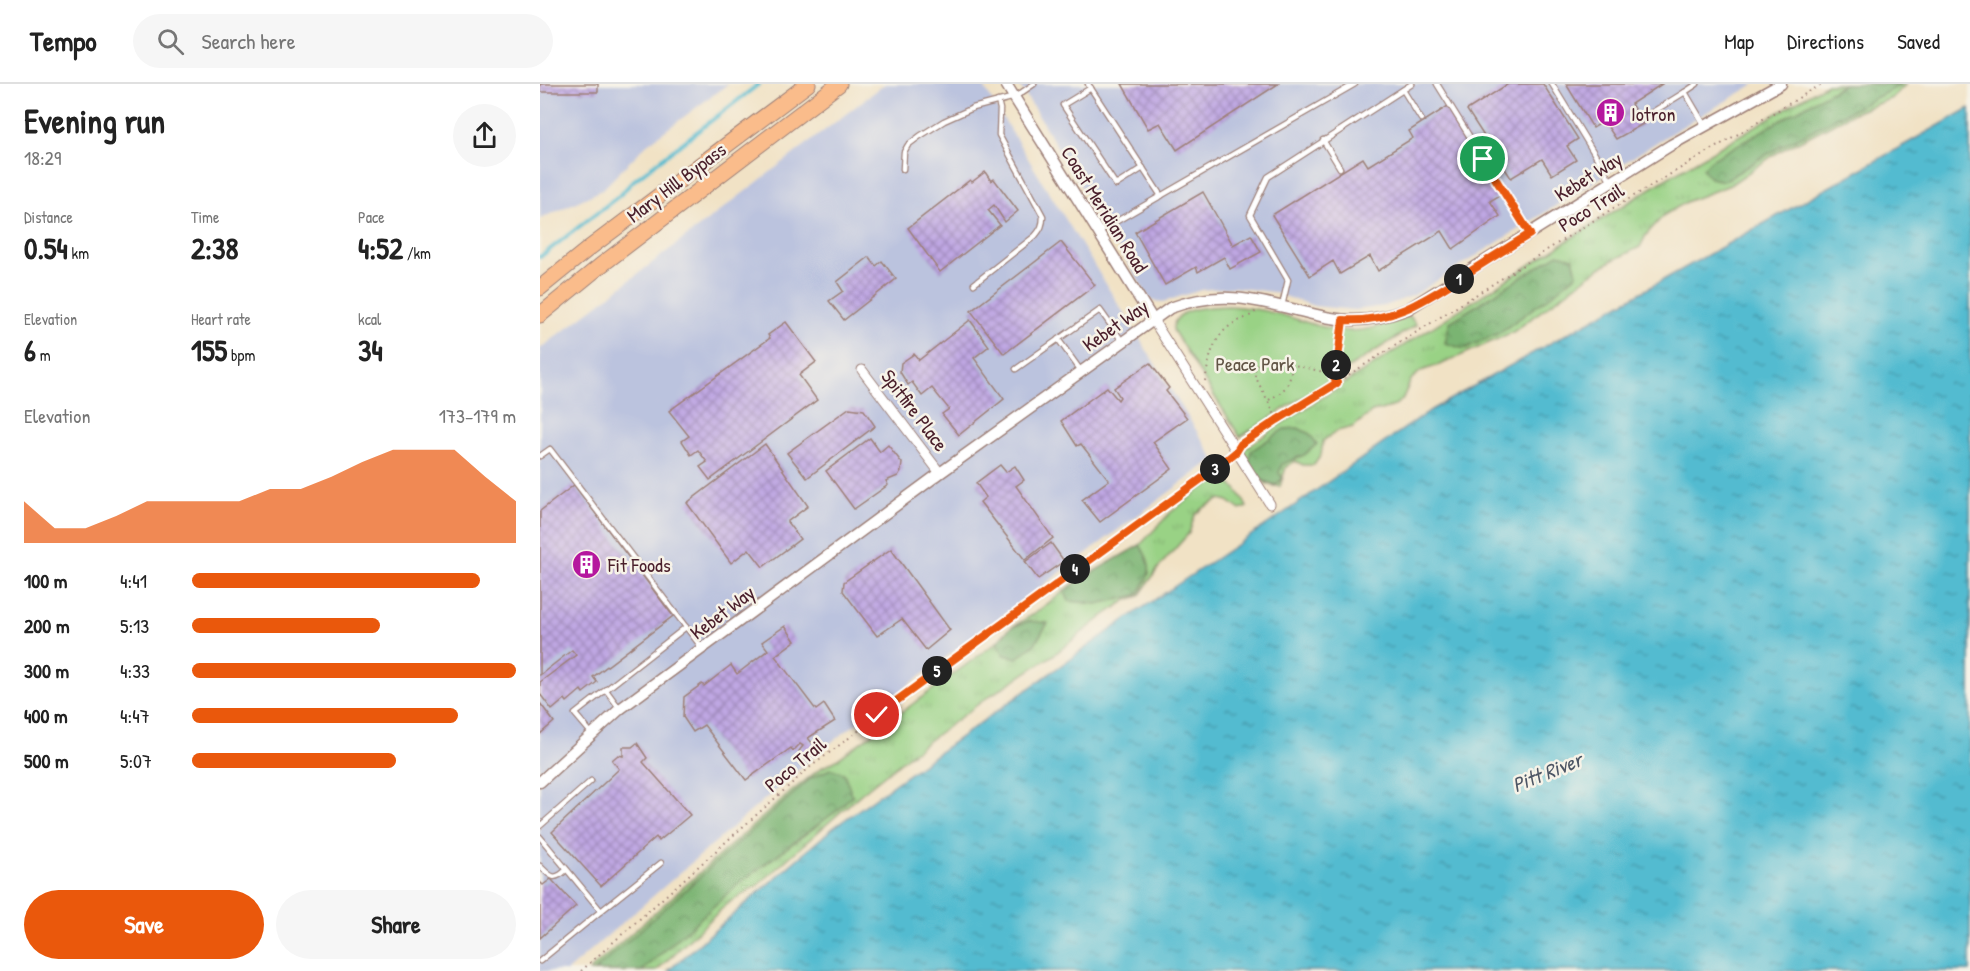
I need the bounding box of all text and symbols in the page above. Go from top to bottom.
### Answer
search box [133,14,553,68]
text: Tempo [30,22,97,60]
icon: search [154,25,187,58]
text: Search here [202,26,296,56]
text: Map [1724,27,1754,56]
text: Directions [1787,27,1864,56]
text: Saved [1897,27,1940,56]
building icon: Iotron [1594,97,1626,129]
text: Evening run [24,99,165,143]
place label: Iotron [1631,100,1675,127]
button: share [453,104,516,167]
pin [1457,133,1508,184]
street label: Mary Hill Bypass [621,136,731,228]
street label: Coast Meridian Road [1055,141,1155,278]
icon: arrive [1466,142,1499,175]
text: 18:29 [24,144,61,171]
street label: Kebet Way [1549,145,1627,207]
street label: Poco Trail [1553,176,1630,238]
text: Distance [24,206,73,228]
text: Time [191,206,219,228]
text: Pace [358,206,385,228]
text: 0.54 [24,228,68,268]
text: 2:38 [191,228,238,268]
text: 4:52 [358,228,403,268]
text: km [68,242,89,264]
text: /km [403,242,431,264]
pin: 1 [1444,264,1474,294]
text: 1 [1456,268,1462,290]
street label: Kebet Way [1077,293,1153,357]
text: Elevation [24,308,77,330]
text: Heart rate [191,308,251,330]
text: kcal [358,308,381,330]
text: 6 [24,330,36,370]
text: 155 [191,330,227,370]
text: 34 [358,330,383,370]
text: m [36,344,51,366]
text: bpm [227,344,255,366]
park label: Peace Park [1215,350,1295,377]
pin: 2 [1321,350,1351,380]
text: 2 [1332,354,1340,376]
street label: Spitfire Place [875,364,955,456]
text: Elevation [24,402,90,429]
text: 173–179 m [439,402,516,429]
pin: 3 [1200,454,1230,484]
text: 3 [1211,458,1219,480]
building icon: Fit Foods [571,548,603,580]
place label: Fit Foods [607,551,671,578]
pin: 4 [1060,554,1090,584]
text: 4 [1072,558,1078,580]
text: 100 m [24,567,67,594]
text: 4:41 [120,567,147,594]
street label: Kebet Way [684,579,760,645]
text: 200 m [24,612,69,639]
text: 5:13 [120,612,149,639]
pin: 5 [922,656,952,686]
text: 300 m [24,657,69,684]
text: 4:33 [120,657,150,684]
text: 5 [934,660,940,682]
pin [851,689,902,740]
icon: check [860,698,893,731]
text: 400 m [24,702,68,729]
text: 4:47 [120,702,150,729]
street label: Poco Trail [758,730,832,798]
water label: Pitt River [1508,744,1589,799]
text: 500 m [24,747,69,774]
text: 5:07 [120,747,152,774]
button: Save [24,890,264,959]
button: Share [276,890,516,959]

